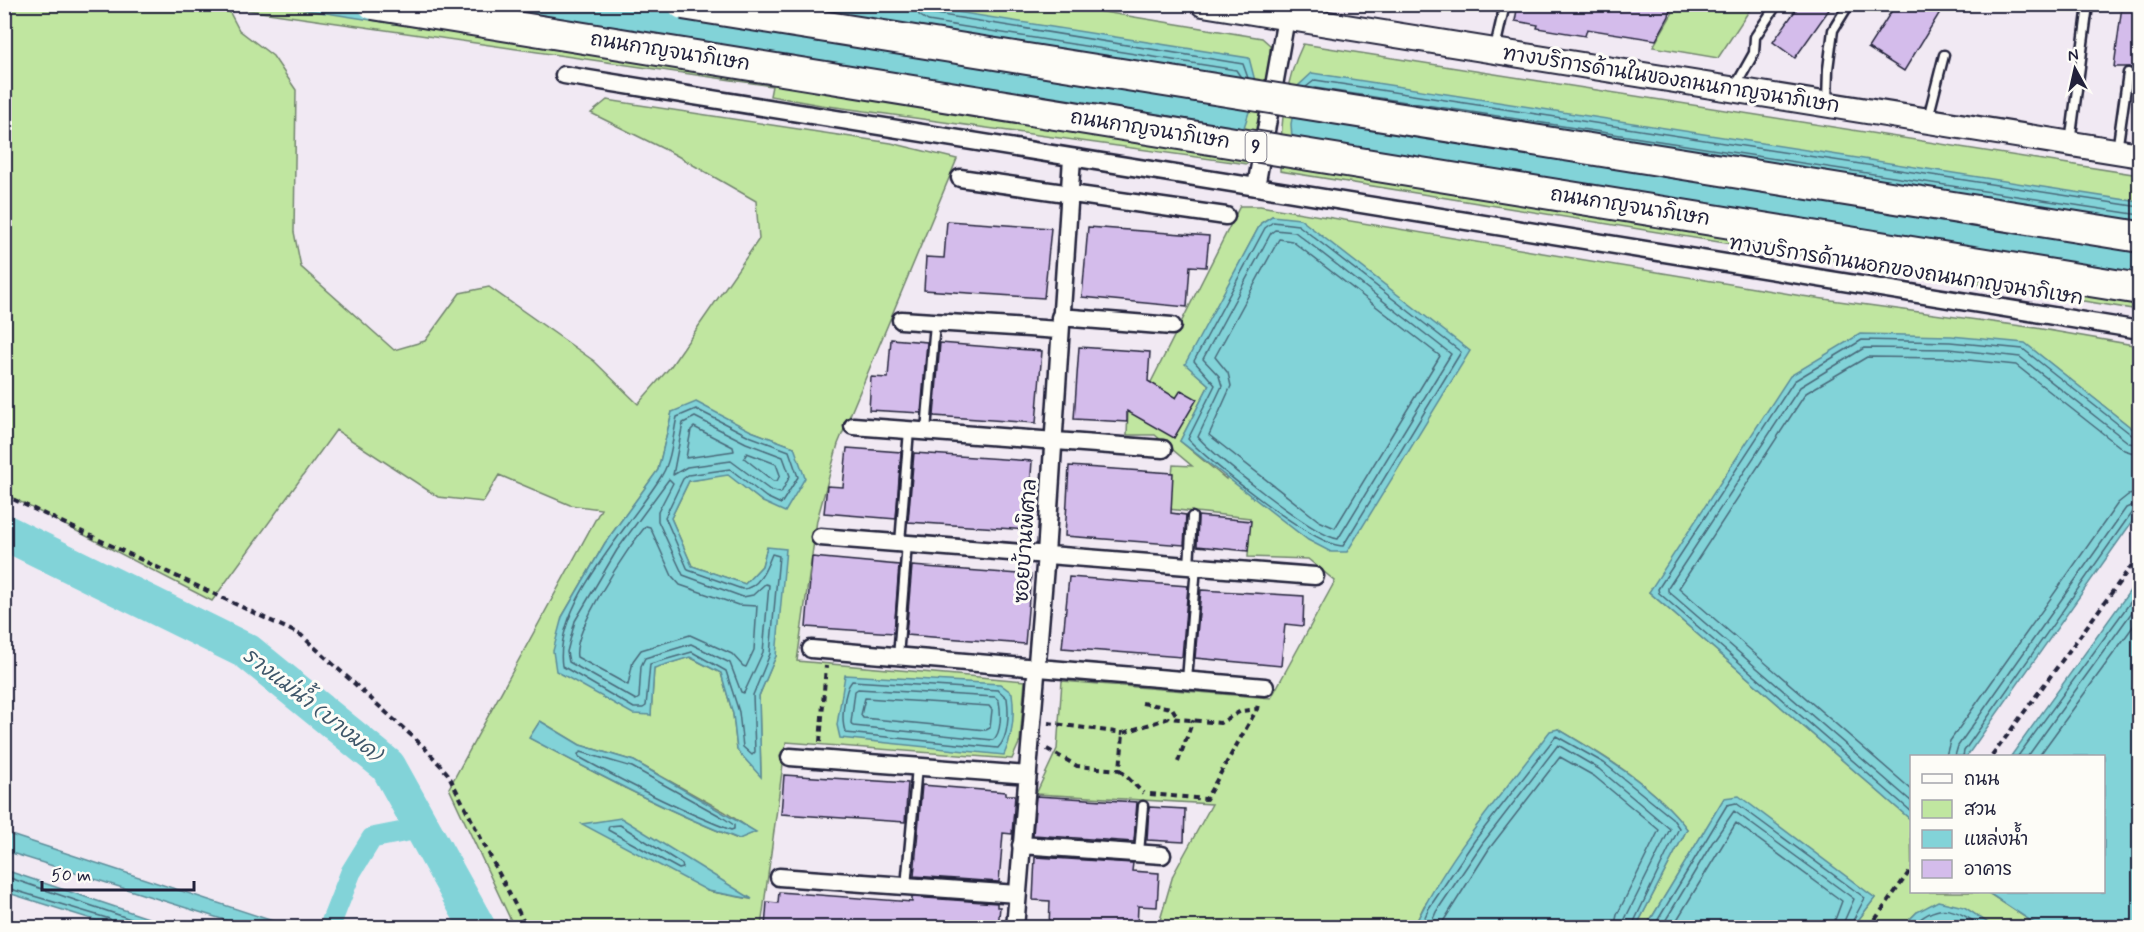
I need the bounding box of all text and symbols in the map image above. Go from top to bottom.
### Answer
street label: ถนนกาญจนาภิเษก [588,26,752,78]
street label: ทางบริการด้านในของถนนกาญจนาภิเษก [1501,39,1842,120]
north arrow [2045,39,2105,99]
text: N [2066,44,2080,67]
street label: ถนนกาญจนาภิเษก [1068,104,1232,156]
road number: 9 [1246,132,1266,162]
street label: ถนนกาญจนาภิเษก [1548,181,1712,233]
street label: ทางบริการด้านนอกของถนนกาญจนาภิเษก [1727,229,2085,312]
street label: ซอยบ้านพิศาล [1007,478,1044,604]
water label: รางแม่น้ำ (บางมด) [237,636,394,770]
legend [1910,755,2105,893]
text: ถนน [1964,768,1999,792]
text: สวน [1964,798,1996,822]
text: แหล่งน้ำ [1964,822,2028,852]
scale bar [42,854,194,892]
text: อาคาร [1964,858,2012,882]
text: 50 m [51,864,91,888]

